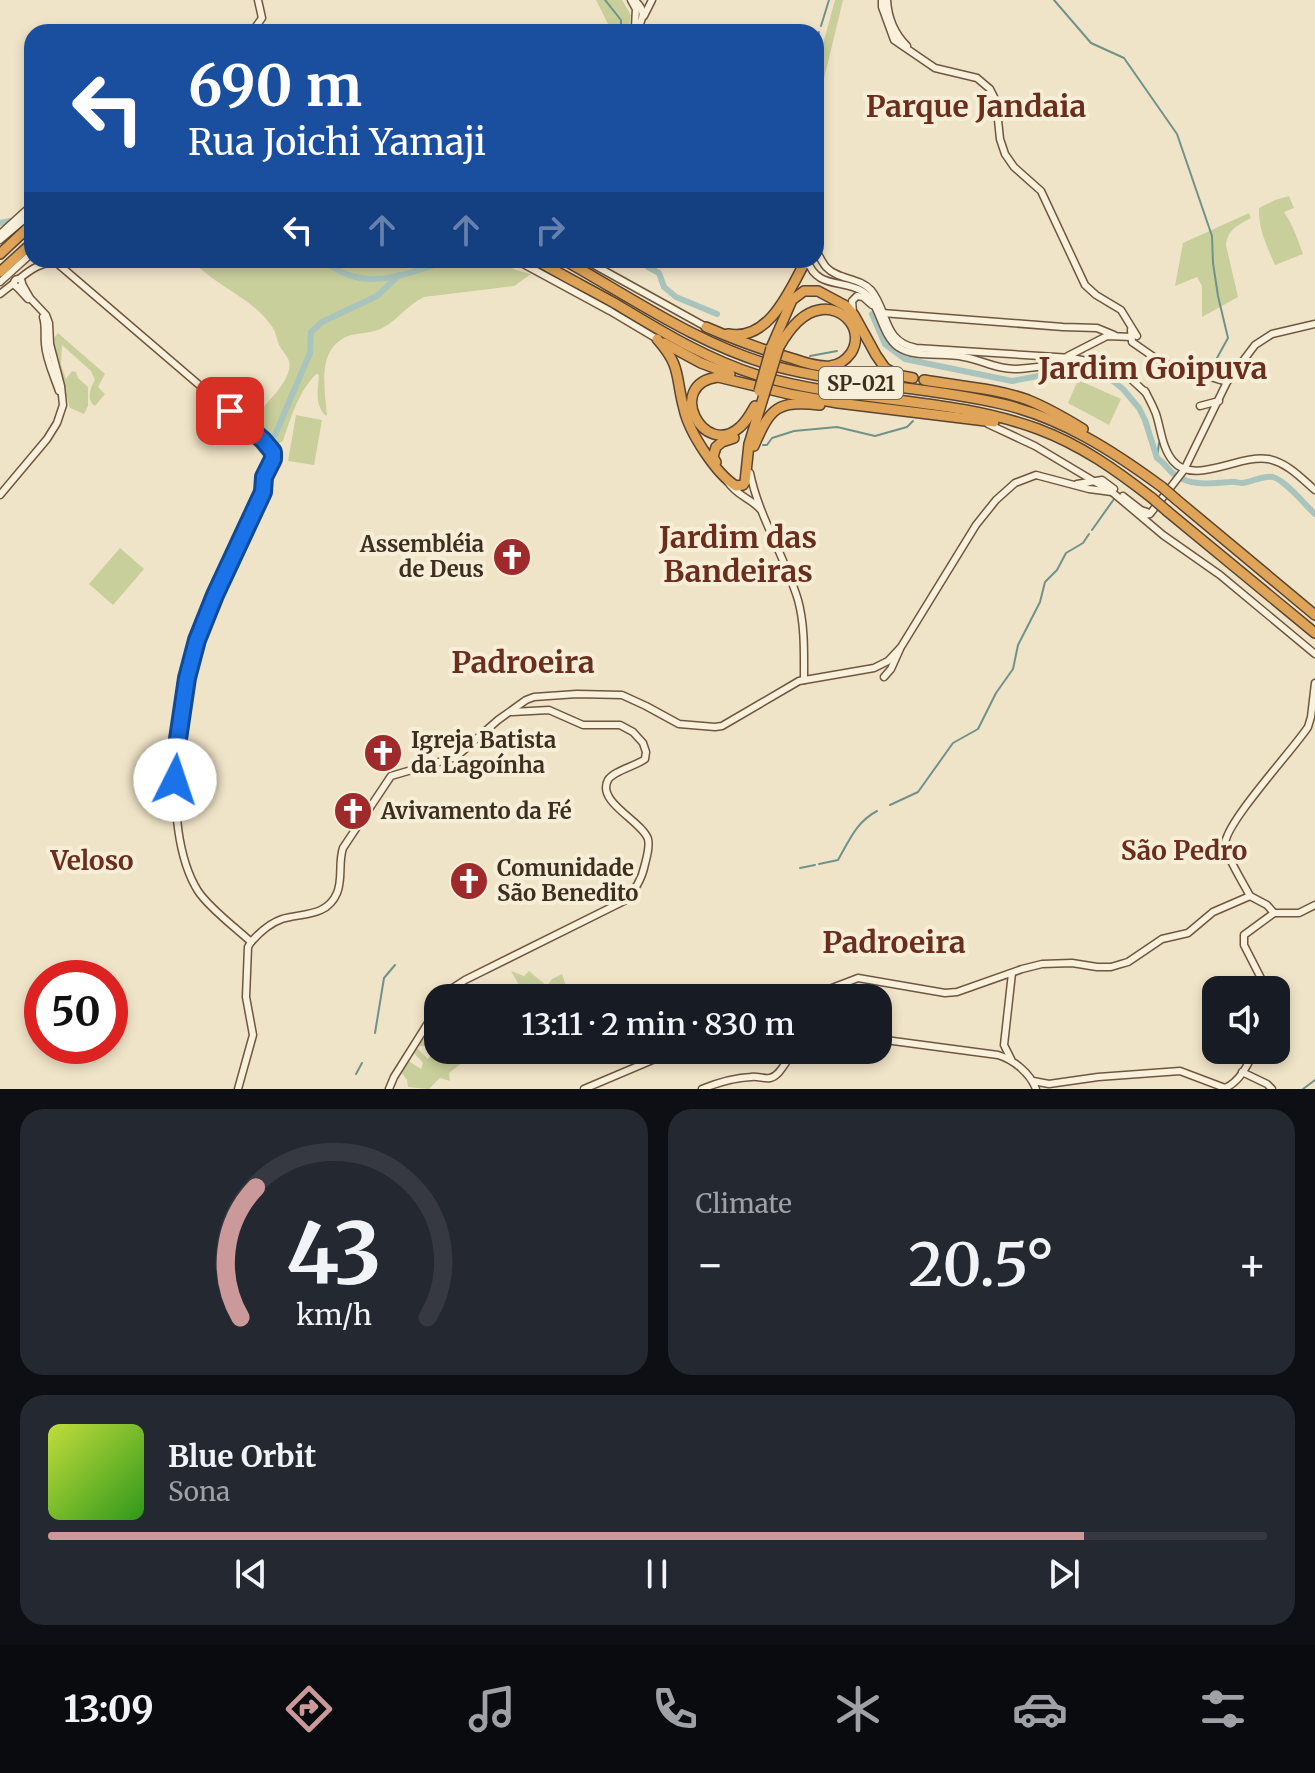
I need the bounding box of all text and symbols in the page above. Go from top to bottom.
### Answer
text: 690 m [188,51,362,121]
icon: left [56,56,160,160]
district label: Parque Jandaia [866,87,1086,125]
text: Rua Joichi Yamaji [188,120,486,165]
icon: left [276,208,320,252]
icon: ahead [360,208,404,252]
icon: ahead [444,208,488,252]
icon: right [528,208,572,252]
district label: Jardim Goipuva [1037,349,1268,387]
road number: SP-021 [819,367,903,399]
pin [196,377,264,445]
icon: arrive [208,389,252,433]
district label: Jardim das Bandeiras [658,518,817,590]
place label: Assembléia de Deus [359,530,484,583]
church icon: Assembléia de Deus [491,536,533,578]
district label: Padroeira [451,643,595,681]
place label: Igreja Batista da Lagoínha [411,726,556,779]
church icon: Igreja Batista da Lagoínha [362,732,404,774]
position arrow [133,738,217,822]
church icon: Avivamento da Fé [332,790,374,832]
place label: Avivamento da Fé [380,797,572,825]
district label: São Pedro [1121,834,1247,867]
district label: Veloso [49,844,134,877]
place label: Comunidade São Benedito [497,854,638,907]
church icon: Comunidade São Benedito [448,860,490,902]
district label: Padroeira [822,923,966,961]
speed limit sign: 50 [24,960,128,1064]
map controls [1202,976,1290,1064]
button: sound [1202,976,1290,1064]
text: 13:11 · 2 min · 830 m [521,1005,795,1043]
text: Climate [696,1187,792,1220]
text: 43 [286,1202,381,1307]
text: 20.5° [908,1227,1054,1302]
text: − [696,1237,725,1292]
text: + [1238,1237,1267,1292]
text: km/h [296,1297,372,1333]
text: Blue Orbit [168,1437,316,1475]
text: Sona [168,1475,230,1508]
icon: previous [229,1552,273,1596]
icon: pause [635,1552,679,1596]
icon: next [1042,1552,1086,1596]
icon: directions [281,1681,337,1737]
icon: music [464,1681,520,1737]
icon: phone [647,1681,703,1737]
icon: climate [830,1681,886,1737]
icon: car [1012,1681,1068,1737]
icon: filters [1195,1681,1251,1737]
text: 13:09 [63,1687,154,1732]

